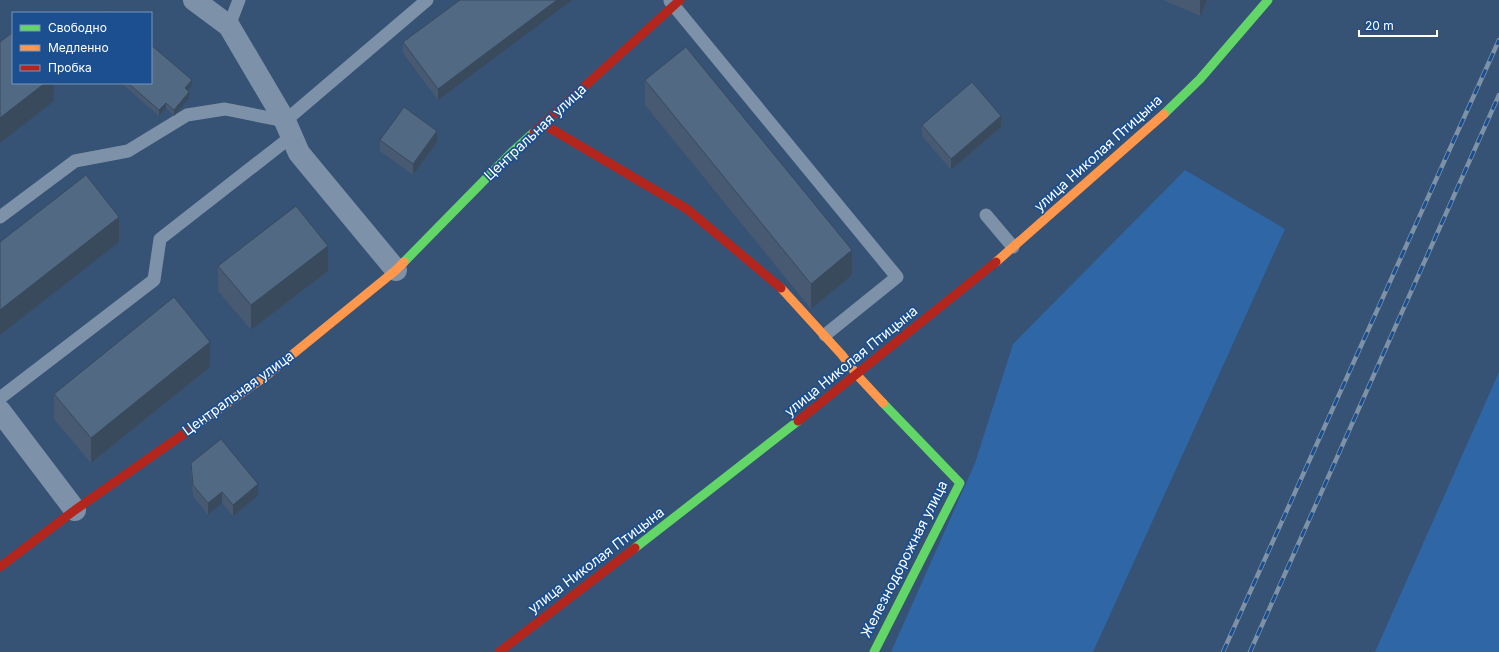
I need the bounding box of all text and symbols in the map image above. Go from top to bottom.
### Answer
legend [12,12,152,84]
scale bar [1359,12,1437,38]
text: 20 m [1365,18,1394,33]
text: Свободно [48,20,107,35]
text: Медленно [48,40,109,55]
text: Пробка [48,60,92,75]
street label: Центральная улица [480,80,589,183]
street label: улица Николая Птицына [1030,91,1165,215]
street label: улица Николая Птицына [781,302,921,419]
street label: Центральная улица [179,347,297,439]
street label: Железнодорожная улица [857,477,951,640]
street label: улица Николая Птицына [524,503,667,616]

